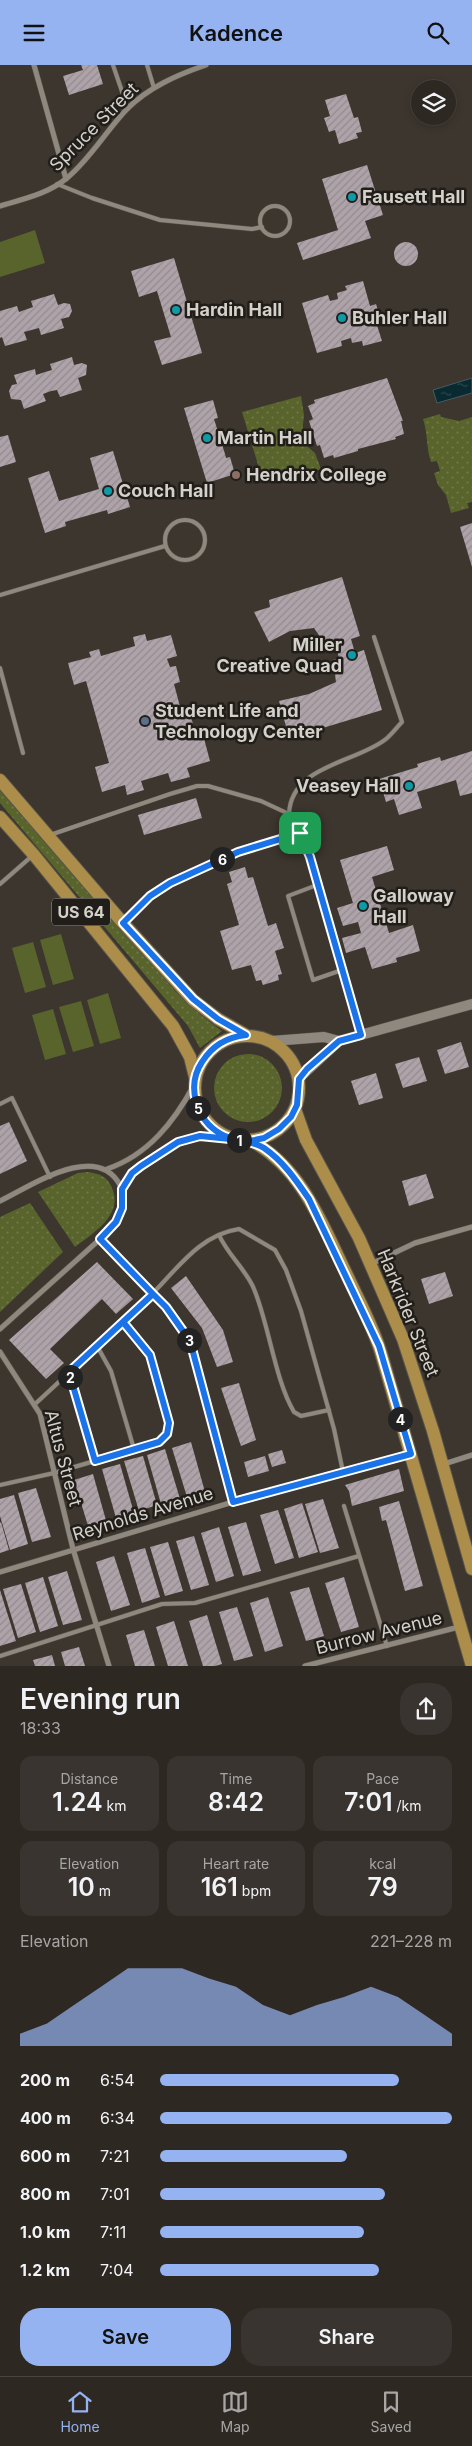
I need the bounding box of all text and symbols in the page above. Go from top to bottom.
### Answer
icon: menu [20,19,48,47]
icon: search [424,19,452,47]
text: Kadence [189,20,283,46]
street label: Spruce Street [45,78,142,175]
map controls [411,80,456,125]
button: layers [411,80,456,125]
place label: Fausett Hall [362,186,465,207]
marker: Fausett Hall [346,191,358,203]
place label: Hardin Hall [186,299,282,320]
marker: Hardin Hall [170,304,182,316]
place label: Buhler Hall [352,307,447,328]
marker: Buhler Hall [336,312,348,324]
place label: Martin Hall [217,427,313,448]
marker: Martin Hall [201,432,213,444]
place label: Hendrix College [246,464,387,485]
marker: Hendrix College [230,469,242,481]
place label: Couch Hall [118,480,213,501]
marker: Couch Hall [102,485,114,497]
place label: Miller Creative Quad [217,634,342,676]
marker: Miller Creative Quad [346,649,358,661]
place label: Student Life and Technology Center [155,700,322,742]
marker: Student Life and Technology Center [139,715,151,727]
place label: Veasey Hall [296,775,399,796]
marker: Veasey Hall [403,780,415,792]
pin [279,812,321,854]
icon: arrive [286,819,314,847]
pin: 6 [210,847,234,871]
text: 6 [218,851,227,868]
place label: Galloway Hall [373,885,454,927]
road number: US 64 [52,899,110,925]
marker: Galloway Hall [357,900,369,912]
pin: 5 [186,1095,210,1121]
text: 5 [194,1100,203,1117]
pin: 1 [226,1127,252,1153]
text: 1 [236,1132,243,1149]
street label: Harkrider Street [373,1246,444,1380]
pin: 3 [176,1327,202,1353]
text: 3 [185,1332,194,1349]
pin: 2 [58,1365,82,1389]
text: 2 [66,1369,75,1386]
street label: Altus Street [41,1407,86,1508]
pin: 4 [388,1407,412,1431]
text: 4 [396,1411,405,1428]
street label: Reynolds Avenue [70,1482,216,1545]
street label: Burrow Avenue [314,1607,444,1658]
text: Evening run [20,1682,181,1716]
button: share [400,1683,452,1735]
text: 18:33 [20,1718,61,1738]
text: Distance [60,1770,118,1787]
text: Time [220,1770,252,1787]
text: Pace [366,1770,399,1787]
text: 1.24 [52,1787,103,1817]
text: 8:42 [208,1787,264,1817]
text: 7:01 [344,1787,393,1817]
text: km [103,1797,126,1814]
text: /km [393,1797,421,1814]
text: Elevation [59,1855,119,1872]
text: Heart rate [203,1855,269,1872]
text: kcal [369,1855,396,1872]
text: 10 [68,1872,95,1902]
text: 161 [201,1872,238,1902]
text: 79 [368,1872,398,1902]
text: m [95,1882,111,1899]
text: bpm [238,1882,271,1899]
text: Elevation [20,1931,89,1951]
text: 221–228 m [370,1931,452,1951]
text: 200 m [20,2070,70,2090]
text: 6:54 [100,2070,135,2090]
text: 400 m [20,2108,71,2128]
text: 6:34 [100,2108,135,2128]
text: 600 m [20,2146,70,2166]
text: 7:21 [100,2146,129,2166]
text: 800 m [20,2184,70,2204]
text: 7:01 [100,2184,130,2204]
text: 1.0 km [20,2222,70,2242]
text: 7:11 [100,2222,126,2242]
text: 1.2 km [20,2260,70,2280]
text: 7:04 [100,2260,134,2280]
button: Save [20,2308,231,2366]
button: Share [241,2308,452,2366]
tab: Home [60,2388,100,2435]
tab: Map [221,2388,250,2435]
tab: Saved [371,2388,412,2435]

